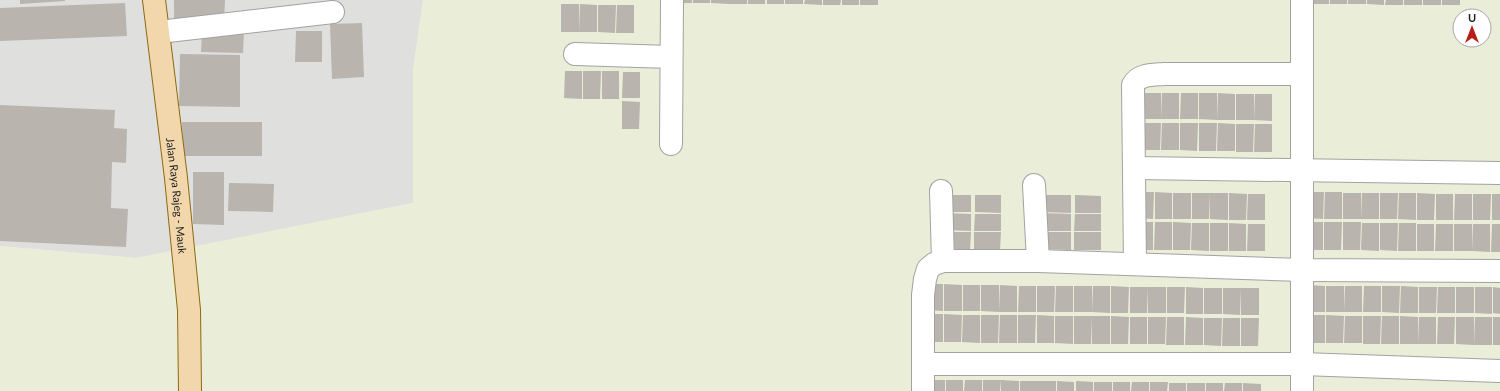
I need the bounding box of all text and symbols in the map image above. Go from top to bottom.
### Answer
north arrow [1452,8,1492,48]
text: U [1468,11,1476,24]
street label: Jalan Raya Rajeg - Mauk [165,137,190,255]

